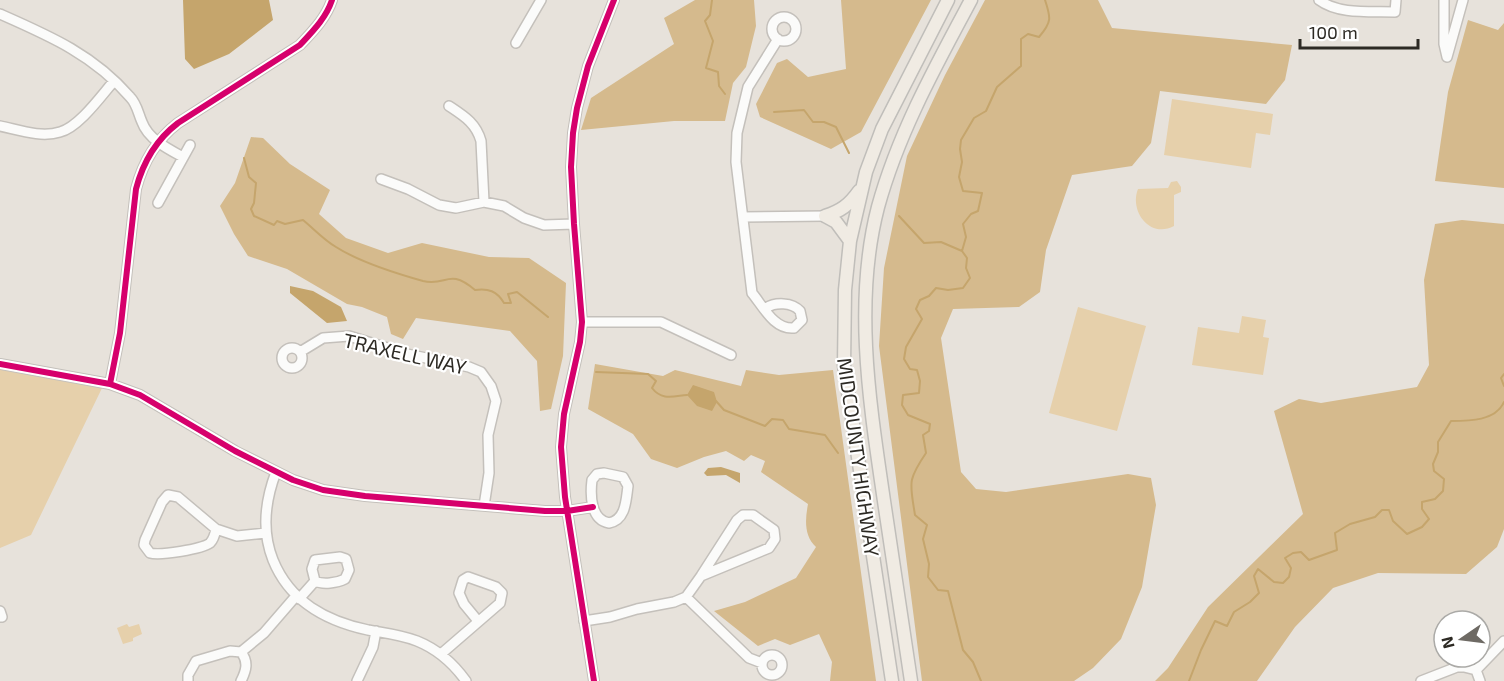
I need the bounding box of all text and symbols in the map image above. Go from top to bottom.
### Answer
scale bar [1300,12,1418,50]
text: 100 m [1309,21,1358,43]
street label: TRAXELL WAY [341,327,469,379]
street label: MIDCOUNTY HIGHWAY [833,356,885,559]
north arrow [1432,609,1492,669]
text: N [1436,635,1458,651]

